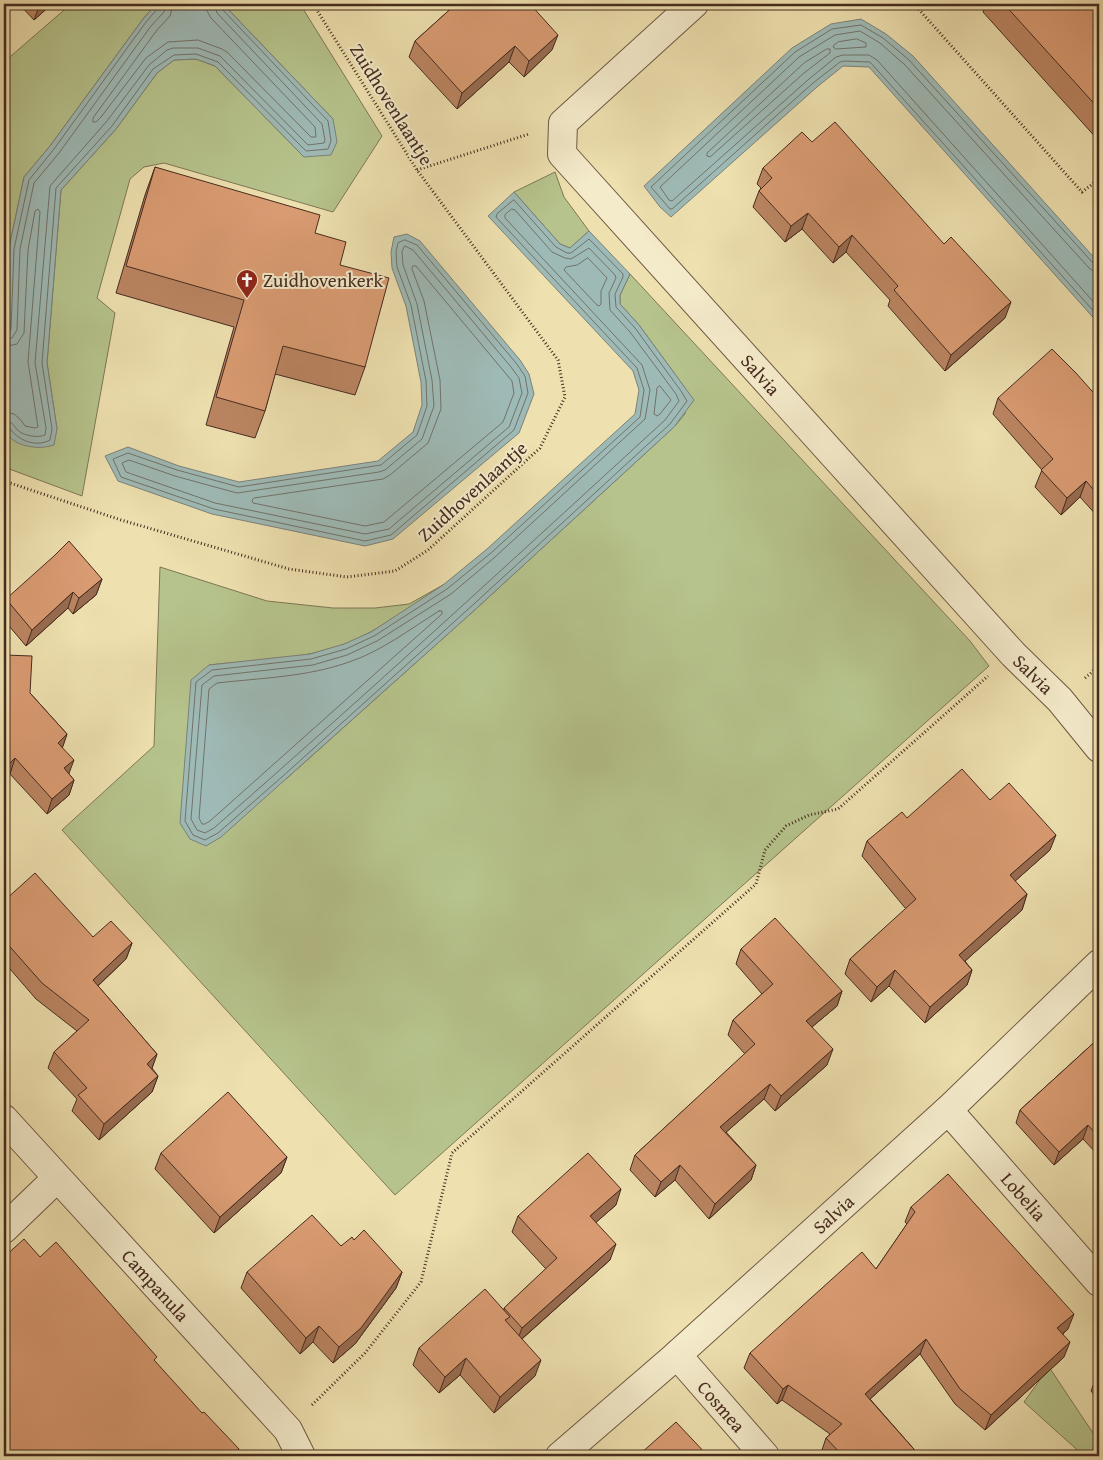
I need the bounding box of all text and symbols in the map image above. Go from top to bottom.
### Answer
street label: Zuidhovenlaantje [343,38,441,170]
place label: Zuidhovenkerk [263,266,383,294]
church icon: Zuidhovenkerk [235,268,259,299]
street label: Salvia [735,348,787,402]
street label: Zuidhovenlaantje [411,434,533,548]
street label: Salvia [1007,647,1060,701]
street label: Lobelia [994,1166,1053,1227]
street label: Salvia [806,1188,860,1240]
street label: Campanula [115,1243,196,1328]
street label: Cosmea [691,1374,752,1438]

